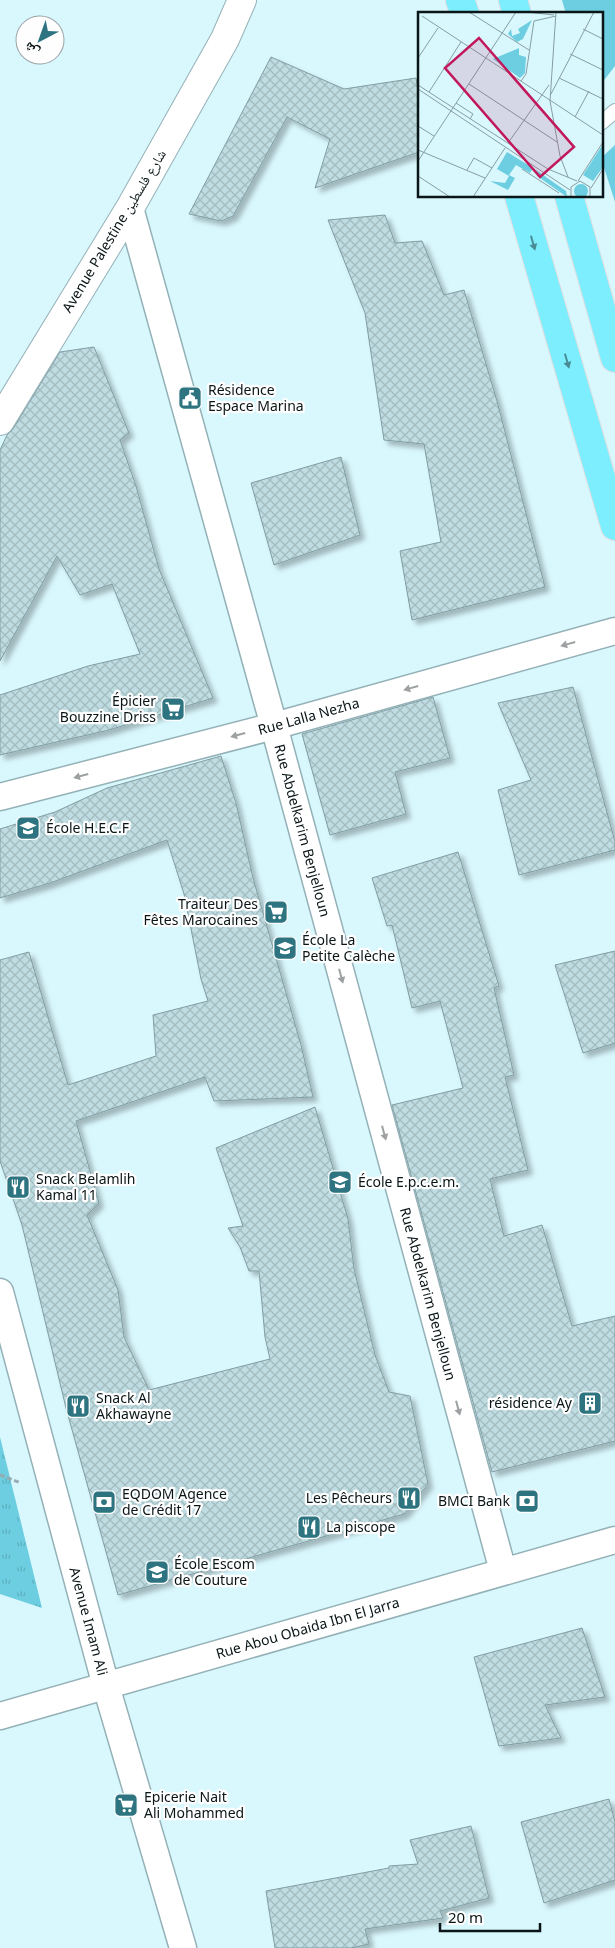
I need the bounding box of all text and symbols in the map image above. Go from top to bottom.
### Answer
inset map [418,12,602,198]
north arrow [15,15,65,65]
text: ش [19,38,43,62]
street label: Avenue Palestine شارع فلسطين [57,146,171,316]
one-way arrow [529,236,537,251]
one-way arrow [564,354,572,369]
place label: Résidence Espace Marina [208,380,304,415]
public building icon: Résidence Espace Marina [177,385,203,411]
one-way arrow [560,641,575,649]
one-way arrow [404,684,419,692]
place label: Épicier Bouzzine Driss [60,691,156,726]
street label: Rue Lalla Nezha [256,693,361,739]
supermarket icon: Épicier Bouzzine Driss [160,696,186,722]
one-way arrow [230,731,245,739]
street label: Rue Abdelkarim Benjelloun [270,742,335,919]
one-way arrow [73,773,88,781]
school or university icon: École H.E.C.F [15,815,41,841]
place label: École H.E.C.F [46,818,129,837]
place label: Traiteur Des Fêtes Marocaines [144,894,258,929]
supermarket icon: Traiteur Des Fêtes Marocaines [263,899,289,925]
place label: École La Petite Calèche [302,930,395,965]
school or university icon: École La Petite Calèche [272,935,298,961]
one-way arrow [338,968,346,983]
one-way arrow [380,1125,388,1140]
place label: Snack Belamlih Kamal 11 [36,1169,135,1204]
school or university icon: École E.p.c.e.m. [327,1169,353,1195]
place label: École E.p.c.e.m. [358,1172,459,1191]
restaurant icon: Snack Belamlih Kamal 11 [5,1174,31,1200]
street label: Rue Abdelkarim Benjelloun [396,1205,461,1382]
place label: Snack Al Akhawayne [96,1388,172,1423]
building icon: résidence Ay [577,1390,603,1416]
restaurant icon: Snack Al Akhawayne [65,1393,91,1419]
place label: résidence Ay [489,1393,573,1412]
one-way arrow [455,1400,463,1415]
place label: EQDOM Agence de Crédit 17 [122,1484,227,1519]
restaurant icon: Les Pêcheurs [396,1485,422,1511]
place label: Les Pêcheurs [306,1488,392,1507]
bank icon: BMCI Bank [514,1488,540,1514]
bank icon: EQDOM Agence de Crédit 17 [91,1489,117,1515]
place label: BMCI Bank [438,1491,511,1510]
restaurant icon: La piscope [296,1514,322,1540]
place label: La piscope [326,1517,396,1536]
place label: École Escom de Couture [174,1554,255,1589]
school or university icon: École Escom de Couture [144,1559,170,1585]
street label: Avenue Imam Ali [65,1565,113,1677]
street label: Rue Abou Obaida Ibn El Jarra [214,1592,401,1663]
place label: Epicerie Nait Ali Mohammed [144,1787,244,1822]
supermarket icon: Epicerie Nait Ali Mohammed [113,1792,139,1818]
scale bar [440,1900,540,1932]
text: 20 m [448,1907,483,1927]

